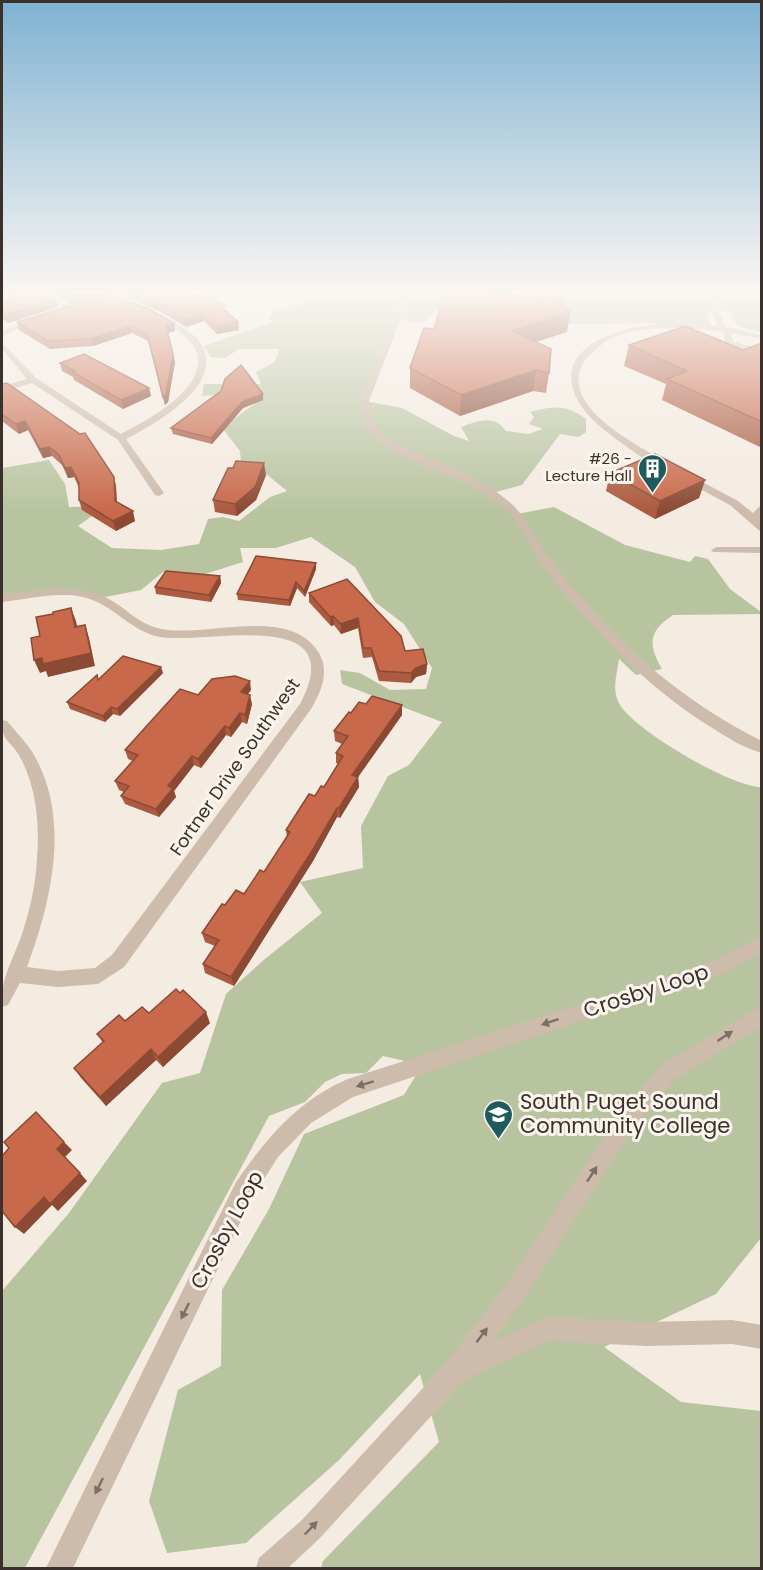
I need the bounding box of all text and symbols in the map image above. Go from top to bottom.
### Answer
place label: #26 - Lecture Hall [545,448,632,486]
building icon: #26 - Lecture Hall [637,452,669,494]
street label: Fortner Drive Southwest [164,673,305,861]
street label: Crosby Loop [579,957,712,1024]
one-way arrow [541,1017,559,1027]
one-way arrow [717,1030,733,1041]
one-way arrow [356,1080,374,1089]
place label: South Puget Sound Community College [520,1087,730,1140]
school or university icon: South Puget Sound Community College [483,1098,515,1140]
street label: Crosby Loop [183,1165,270,1294]
one-way arrow [586,1166,597,1182]
one-way arrow [180,1302,190,1320]
one-way arrow [476,1327,488,1343]
one-way arrow [95,1478,104,1495]
one-way arrow [303,1521,317,1535]

